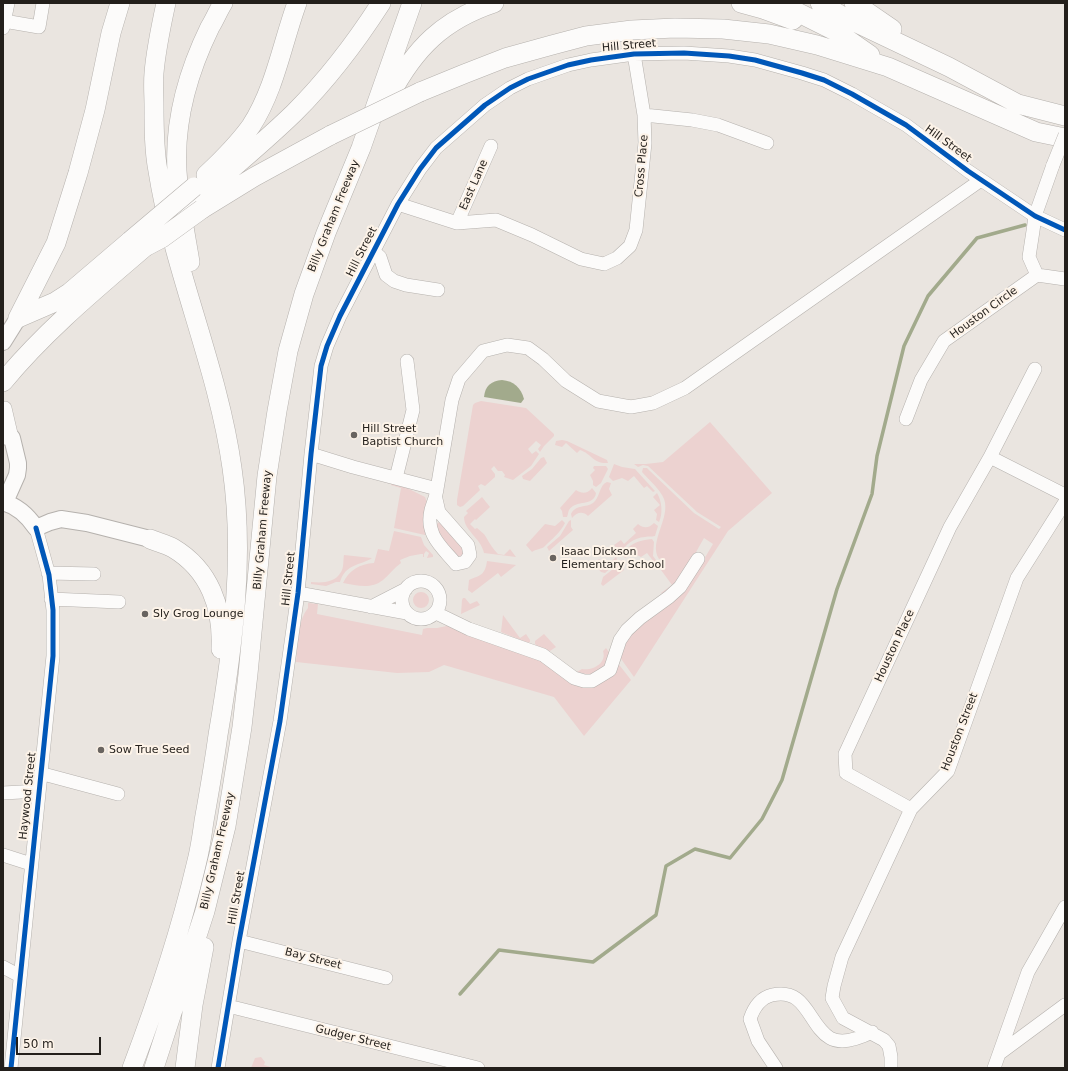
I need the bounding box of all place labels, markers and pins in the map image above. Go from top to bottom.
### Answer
place label: Hill Street Baptist Church [362,422,443,448]
marker: Hill Street Baptist Church [349,430,359,440]
place label: Isaac Dickson Elementary School [561,545,664,571]
marker: Isaac Dickson Elementary School [548,553,558,563]
place label: Sly Grog Lounge [153,607,243,621]
marker: Sly Grog Lounge [140,609,150,619]
place label: Sow True Seed [109,743,190,757]
marker: Sow True Seed [96,745,106,755]

